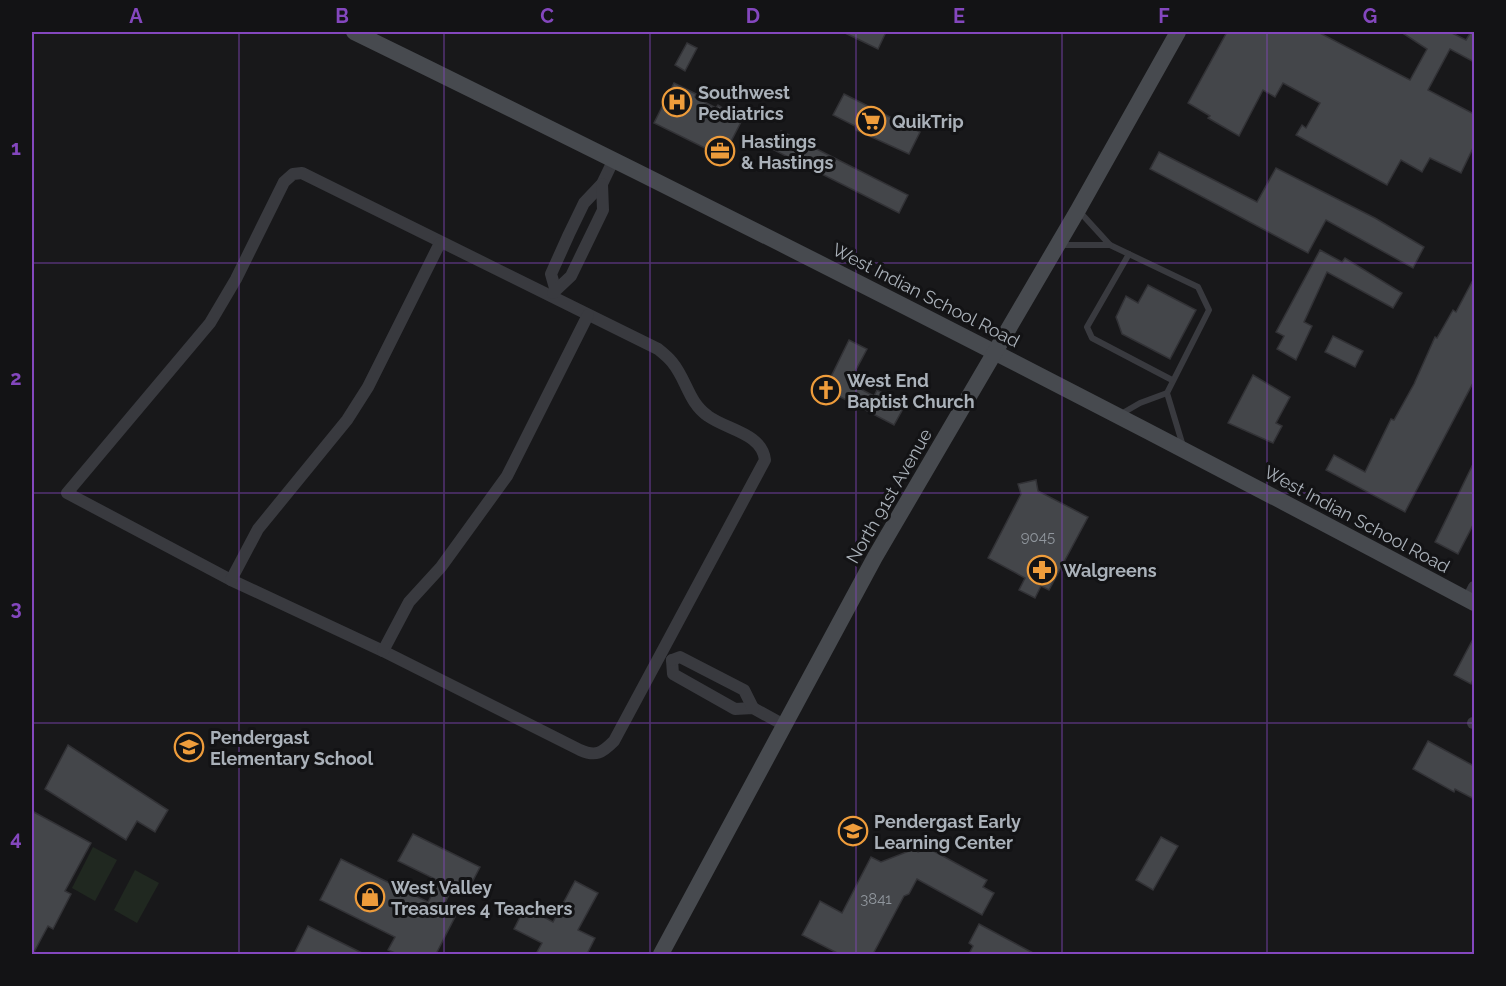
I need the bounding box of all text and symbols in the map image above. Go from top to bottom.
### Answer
text: A [129,4,143,28]
text: B [335,4,349,28]
text: C [540,4,554,28]
text: D [746,4,760,28]
text: E [953,4,965,28]
text: F [1158,4,1170,28]
text: G [1363,4,1377,28]
place label: Southwest Pediatrics [698,82,790,124]
hospital icon: Southwest Pediatrics [661,86,693,118]
supermarket icon: QuikTrip [855,105,887,137]
place label: QuikTrip [892,111,964,132]
place label: Hastings & Hastings [741,131,833,173]
office icon: Hastings & Hastings [704,135,736,167]
text: 1 [11,136,21,160]
street label: West Indian School Road [829,239,1023,351]
text: 2 [10,366,22,390]
place label: West End Baptist Church [847,370,975,412]
church icon: West End Baptist Church [810,374,842,406]
street label: North 91st Avenue [842,425,936,567]
street label: West Indian School Road [1261,461,1453,577]
house number: 9045 [1021,528,1055,546]
pharmacy icon: Walgreens [1026,554,1058,586]
place label: Walgreens [1063,560,1157,581]
text: 3 [10,596,22,620]
place label: Pendergast Elementary School [210,727,374,769]
school or university icon: Pendergast Elementary School [173,731,205,763]
place label: Pendergast Early Learning Center [874,811,1021,853]
school or university icon: Pendergast Early Learning Center [837,815,869,847]
text: 4 [10,826,22,850]
place label: West Valley Treasures 4 Teachers [391,877,572,919]
shop icon: West Valley Treasures 4 Teachers [354,881,386,913]
house number: 3841 [860,890,892,908]

